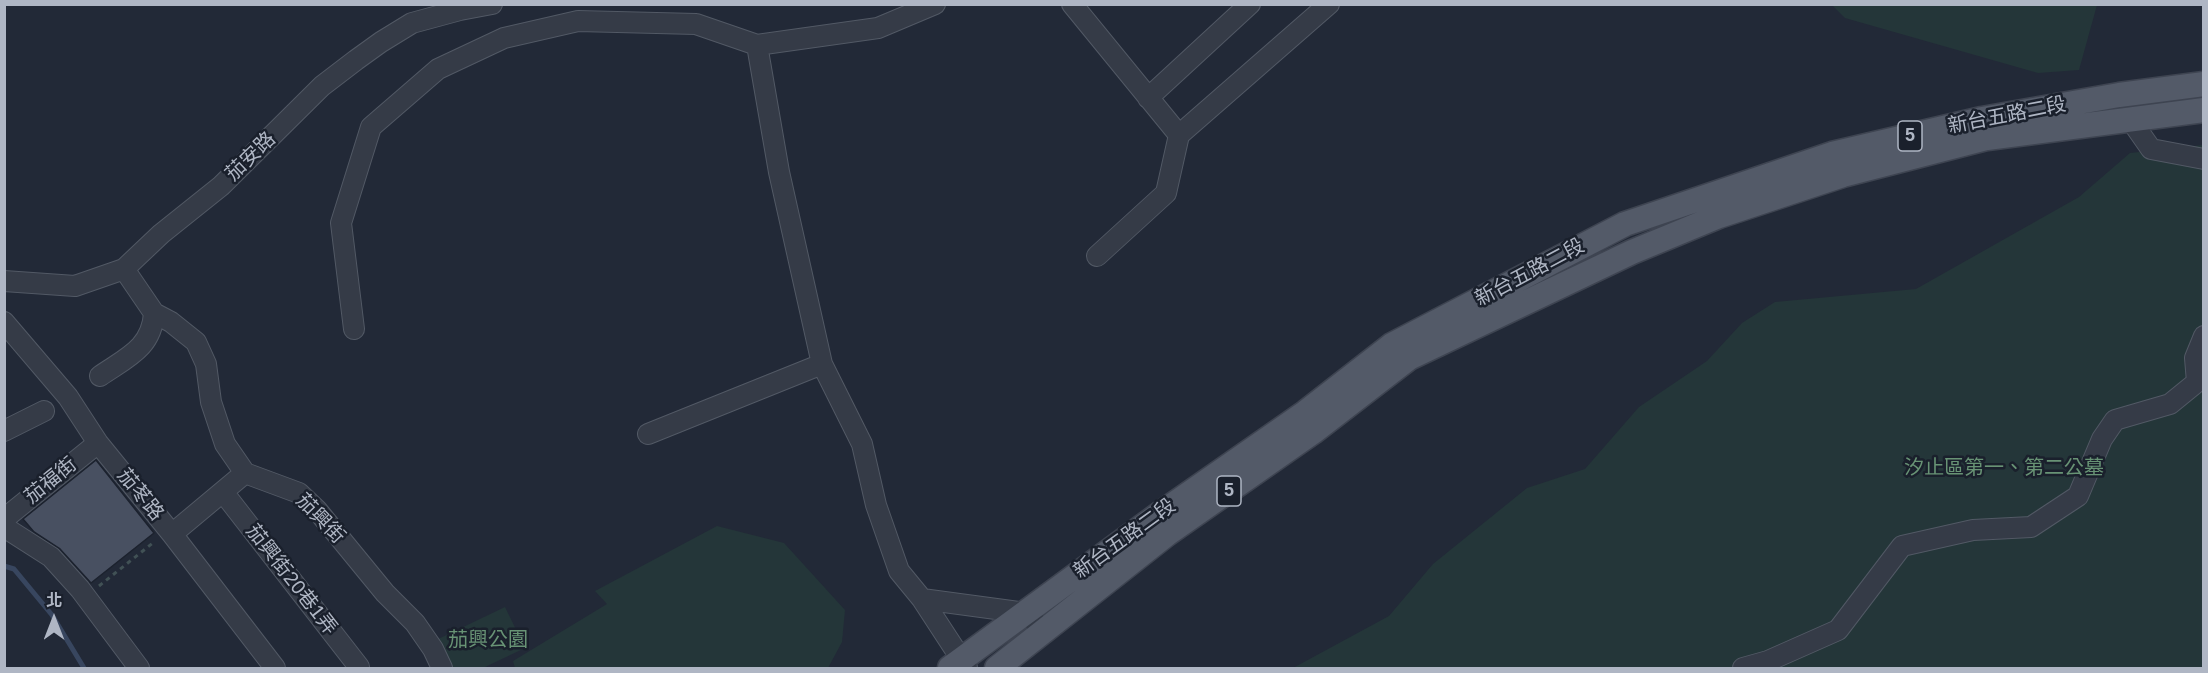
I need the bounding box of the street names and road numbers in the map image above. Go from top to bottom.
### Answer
street label: 新台五路二段 [1946,93,2068,139]
road number: 5 [1898,121,1922,151]
street label: 茄安路 [221,128,281,186]
street label: 新台五路二段 [1471,234,1589,312]
street label: 茄福街 [20,453,82,509]
street label: 茄苳路 [112,464,168,526]
road number: 5 [1217,476,1241,506]
street label: 茄興街 [291,489,349,549]
street label: 新台五路二段 [1069,494,1181,584]
street label: 茄興街20巷1弄 [240,520,342,640]

